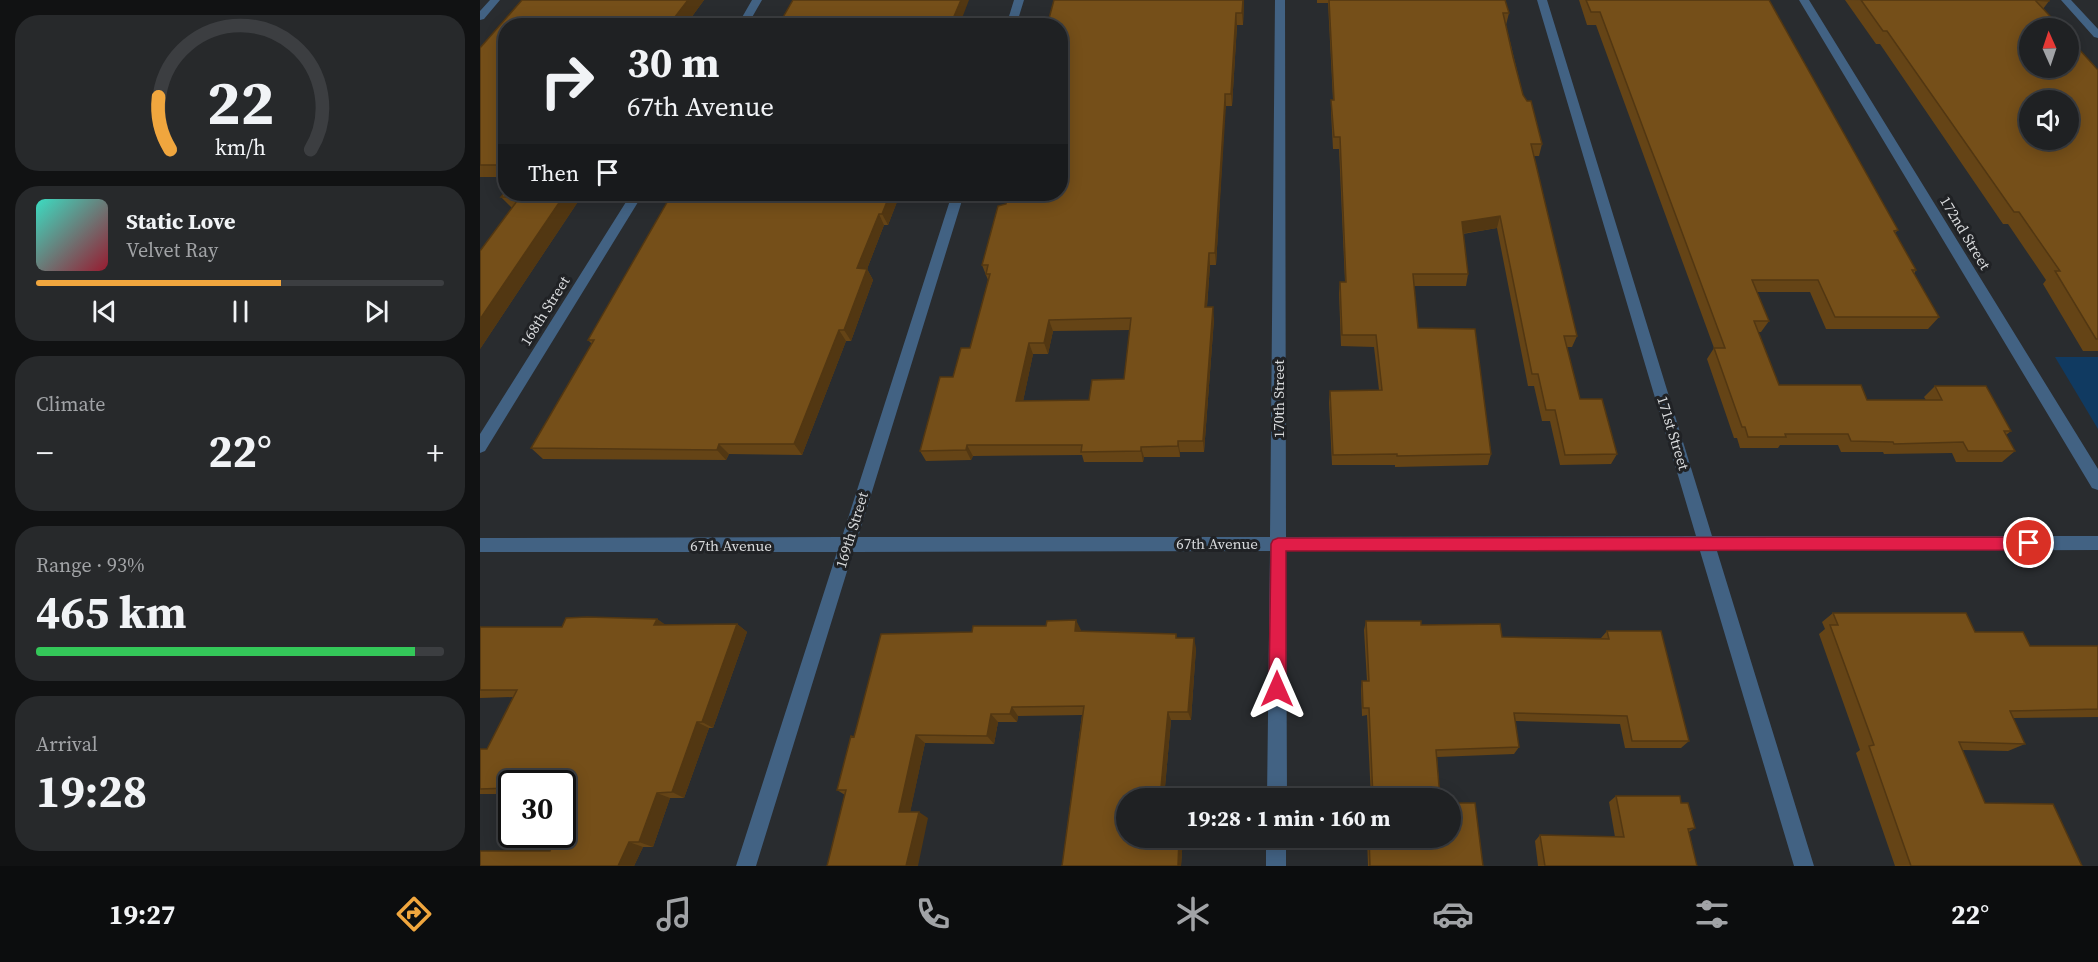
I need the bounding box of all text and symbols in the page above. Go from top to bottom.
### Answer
north arrow [2019,18,2079,78]
map controls [2019,18,2079,150]
text: 30 m [627,33,720,91]
icon: right [528,42,606,120]
text: 22 [206,59,274,145]
text: 67th Avenue [627,88,774,125]
button: sound [2019,90,2079,150]
text: km/h [214,133,266,162]
icon: arrive [591,156,624,189]
text: Then [528,158,579,188]
street label: 172nd Street [1935,192,1996,274]
text: Static Love [126,206,236,236]
text: Velvet Ray [126,236,218,264]
street label: 168th Street [515,272,574,350]
icon: previous [88,295,121,328]
icon: pause [224,295,257,328]
icon: next [360,295,393,328]
street label: 170th Street [1268,360,1289,438]
text: Climate [36,390,105,418]
street label: 171st Street [1652,393,1695,472]
text: 22° [208,420,272,482]
text: − [36,430,54,475]
text: + [426,430,444,475]
street label: 169th Street [830,489,873,571]
pin [2003,517,2054,568]
icon: arrive [2012,526,2045,559]
street label: 67th Avenue [1176,533,1258,554]
street label: 67th Avenue [690,535,772,556]
text: Range · 93% [36,551,145,579]
text: 465 km [36,581,187,643]
position arrow [1245,657,1309,721]
text: Arrival [36,730,98,758]
text: 19:28 [36,760,147,822]
speed limit sign: 30 [498,770,576,848]
text: 19:28 · 1 min · 160 m [1187,803,1390,833]
icon: directions [393,893,435,935]
icon: music [653,893,695,935]
icon: phone [912,893,954,935]
icon: climate [1172,893,1214,935]
icon: car [1432,893,1474,935]
icon: filters [1691,893,1733,935]
text: 19:27 [109,896,175,933]
text: 22° [1951,896,1989,933]

